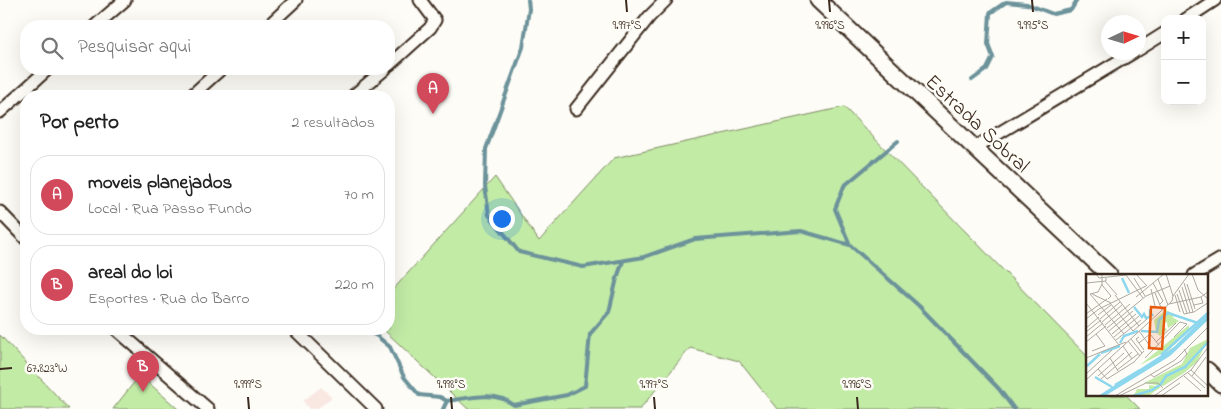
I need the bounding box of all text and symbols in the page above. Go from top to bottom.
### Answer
north arrow [1101,15,1146,60]
map controls [1161,15,1206,105]
button: + [1161,15,1206,60]
text: 9.997°S [612,17,642,35]
text: 9.996°S [815,17,845,35]
text: 9.995°S [1017,17,1049,35]
search box [20,20,395,75]
icon: search [38,34,66,62]
text: Pesquisar aqui [78,34,191,61]
button: − [1161,60,1206,105]
street label: Estrada Sobral [918,68,1035,181]
pin: A [417,73,449,114]
text: Por perto [40,108,119,138]
text: 2 resultados [292,111,375,135]
text: moveis planejados [88,170,232,197]
text: A [52,183,62,207]
text: 70 m [344,183,374,207]
text: Local · Rua Passo Fundo [88,197,252,221]
your location [489,206,515,232]
text: areal do loi [88,260,173,287]
text: B [52,273,62,297]
text: 220 m [335,273,374,297]
inset map [1086,274,1208,396]
text: Esportes · Rua do Barro [88,287,249,311]
pin: B [127,351,159,392]
text: 67.823°W [27,360,67,378]
text: 9.999°S [234,376,262,394]
text: 9.998°S [437,376,466,394]
text: 9.997°S [639,376,669,394]
text: 9.996°S [842,376,872,394]

